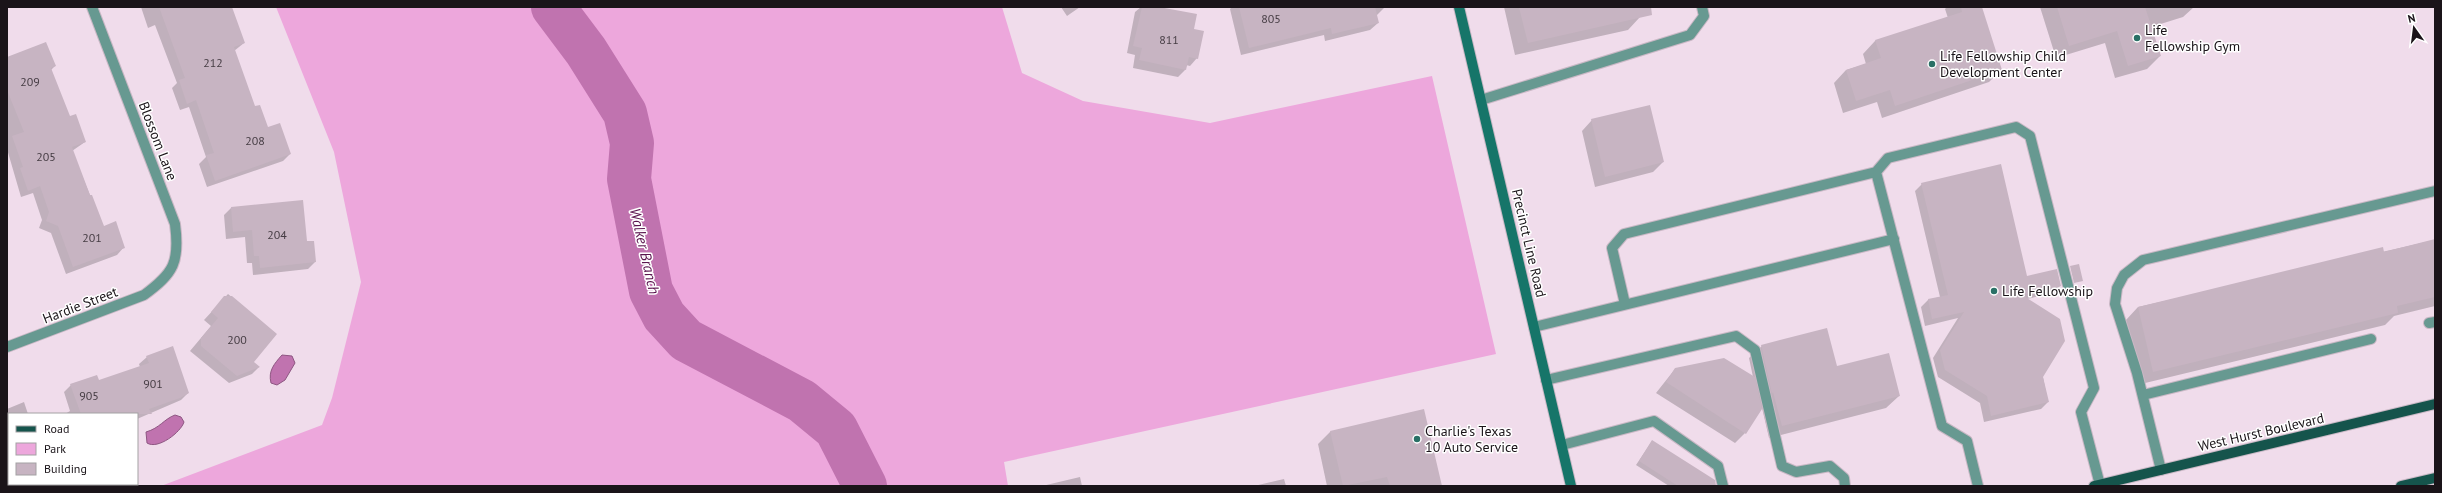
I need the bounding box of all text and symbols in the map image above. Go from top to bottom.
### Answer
north arrow [2394,8,2434,48]
house number: 805 [1261,11,1281,26]
text: N [2406,11,2417,26]
place label: Life Fellowship Gym [2145,21,2240,55]
house number: 811 [1159,32,1179,47]
marker: Life Fellowship Gym [2132,33,2142,43]
place label: Life Fellowship Child Development Center [1940,47,2066,81]
house number: 212 [203,55,223,70]
marker: Life Fellowship Child Development Center [1927,59,1937,69]
house number: 209 [20,74,40,89]
street label: Blossom Lane [135,99,181,183]
house number: 208 [245,133,265,148]
house number: 205 [36,149,56,164]
street label: Precinct Line Road [1508,187,1550,299]
water label: Walker Branch [626,206,664,296]
house number: 204 [267,227,287,242]
house number: 201 [82,230,102,245]
street label: Hardie Street [40,282,120,328]
place label: Life Fellowship [2002,282,2093,300]
marker: Life Fellowship [1989,286,1999,296]
house number: 200 [227,332,247,347]
house number: 901 [143,376,163,391]
house number: 905 [79,388,99,403]
street label: West Hurst Boulevard [2196,409,2326,455]
legend [8,413,138,485]
text: Road [44,421,69,436]
place label: Charlie's Texas 10 Auto Service [1425,422,1518,456]
marker: Charlie's Texas 10 Auto Service [1412,434,1422,444]
text: Park [44,441,66,456]
text: Building [44,461,87,476]

